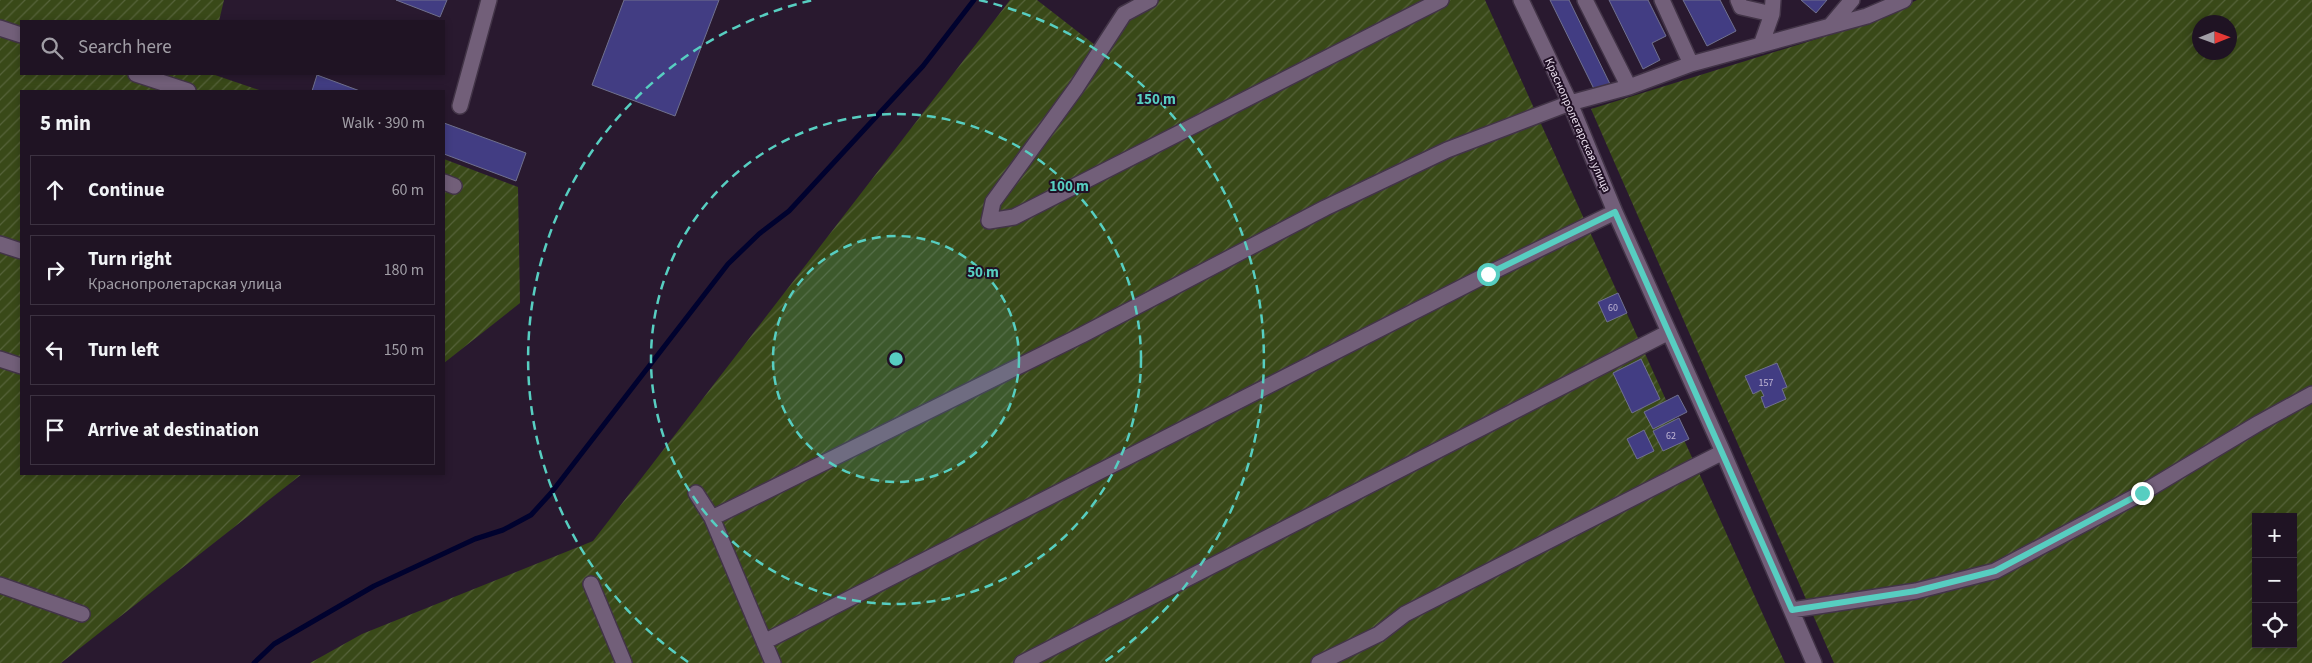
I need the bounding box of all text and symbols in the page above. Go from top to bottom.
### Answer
north arrow [2192,15,2237,60]
search box [20,20,445,75]
icon: search [38,34,66,62]
text: Search here [78,34,172,61]
street label: Краснопролетарская улица [1540,55,1615,195]
text: 150 m [1136,89,1176,110]
text: 5 min [40,108,91,138]
text: Walk · 390 m [342,112,425,134]
icon: ahead [41,176,69,204]
text: 100 m [1049,176,1089,197]
text: Continue [88,177,165,204]
text: 60 m [392,179,424,201]
text: Turn right [88,246,172,273]
icon: right [41,256,69,284]
text: 180 m [384,259,424,281]
text: 50 m [967,262,999,283]
route start [1477,263,1500,286]
text: Краснопролетарская улица [88,273,282,295]
house number: 60 [1608,301,1618,315]
icon: left [41,336,69,364]
text: Turn left [88,337,159,364]
text: 150 m [384,339,424,361]
centre of rings [887,350,905,368]
house number: 157 [1759,376,1773,390]
icon: arrive [41,416,69,444]
text: Arrive at destination [88,417,259,444]
house number: 62 [1666,429,1676,443]
route end [2131,482,2154,505]
map controls [2252,513,2297,648]
button: + [2252,513,2297,558]
button: − [2252,558,2297,603]
button: locate [2252,603,2297,648]

